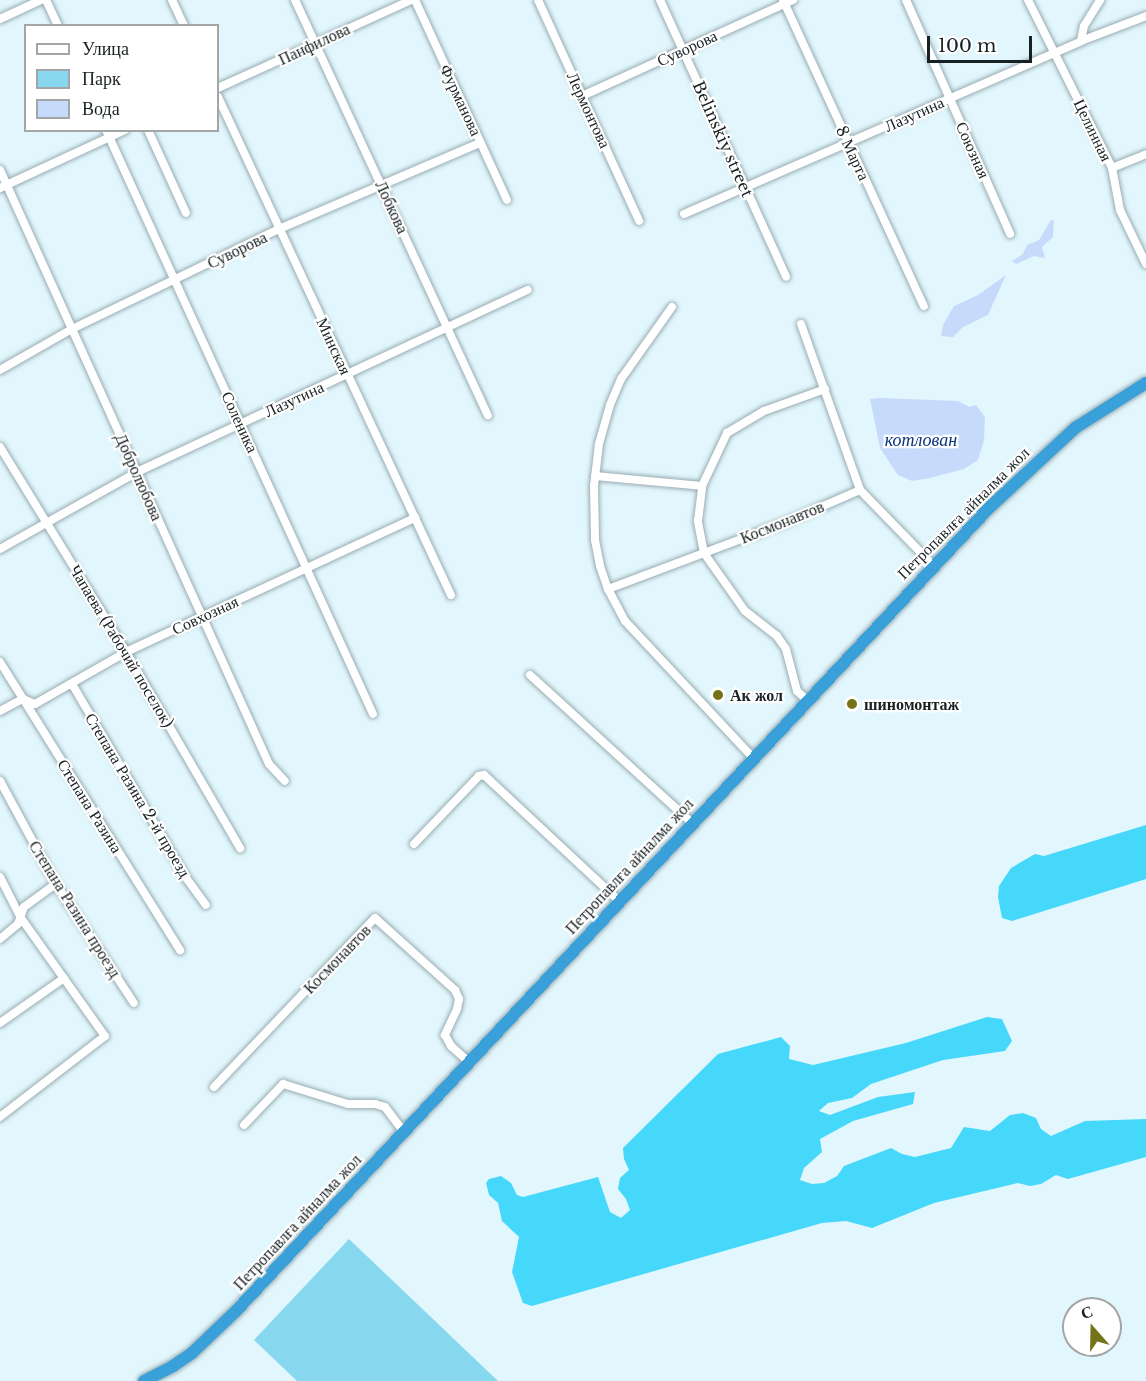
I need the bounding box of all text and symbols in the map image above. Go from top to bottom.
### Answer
street label: Панфилова [275,19,353,69]
legend [24,24,219,132]
scale bar [930,24,1035,62]
street label: Суворова [654,26,720,70]
text: 100 m [938,35,996,57]
text: Улица [82,38,129,60]
street label: Фурманова [436,61,486,139]
text: Парк [82,68,121,90]
street label: Лермонтова [563,69,615,151]
street label: Belinskiy street [689,78,757,200]
street label: Лазутина [881,92,947,136]
street label: Целинная [1070,96,1116,164]
text: Вода [82,98,120,120]
street label: Союзная [952,119,994,181]
street label: 8 Марта [832,123,874,183]
street label: Лобкова [371,178,413,236]
street label: Суворова [204,227,270,273]
street label: Минская [313,315,355,377]
street label: Лазутина [261,377,327,421]
street label: Соленика [217,388,263,456]
water label: котлован [885,429,957,451]
street label: Добролюбова [111,430,167,524]
street label: Петропавлға айналма жол [893,443,1033,583]
street label: Космонавтов [737,496,827,548]
street label: Чапаева (Рабочий поселок) [66,561,178,731]
street label: Совхозная [169,591,241,639]
place label: Ак жол [730,685,783,705]
marker: Ак жол [711,688,725,702]
place label: шиномонтаж [864,694,959,714]
marker: шиномонтаж [845,697,859,711]
street label: Степана Разина 2-й проезд [81,709,195,881]
street label: Степана Разина [54,756,126,856]
street label: Петропавлға айналма жол [561,794,697,938]
street label: Степана Разина проезд [25,837,125,981]
street label: Космонавтов [299,920,375,998]
street label: Петропавлға айналма жол [229,1150,365,1294]
north arrow [1062,1297,1122,1357]
text: С [1078,1301,1095,1323]

